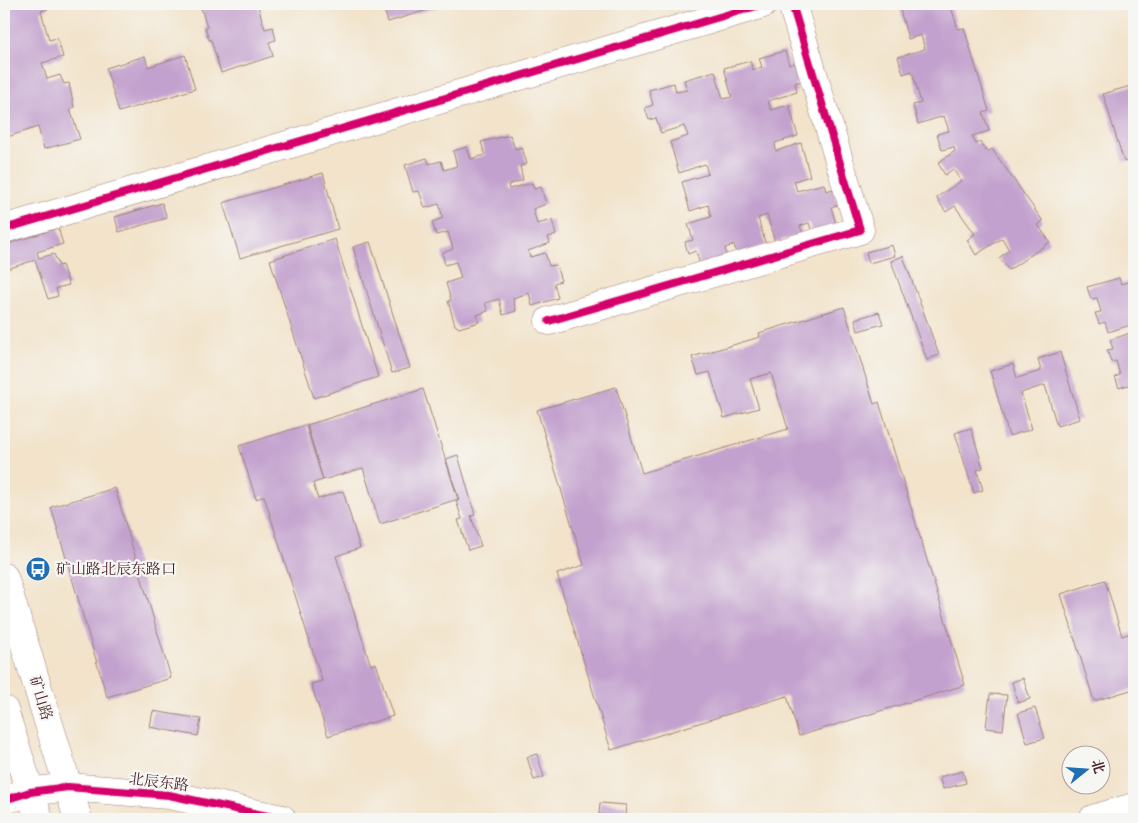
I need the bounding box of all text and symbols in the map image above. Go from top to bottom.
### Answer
bus stop icon: 矿山路北辰东路口 [25,556,51,582]
place label: 矿山路北辰东路口 [56,560,176,579]
street label: 矿山路 [25,674,56,722]
north arrow [1060,746,1110,796]
text: 北 [1087,757,1108,776]
street label: 北辰东路 [128,769,190,796]

